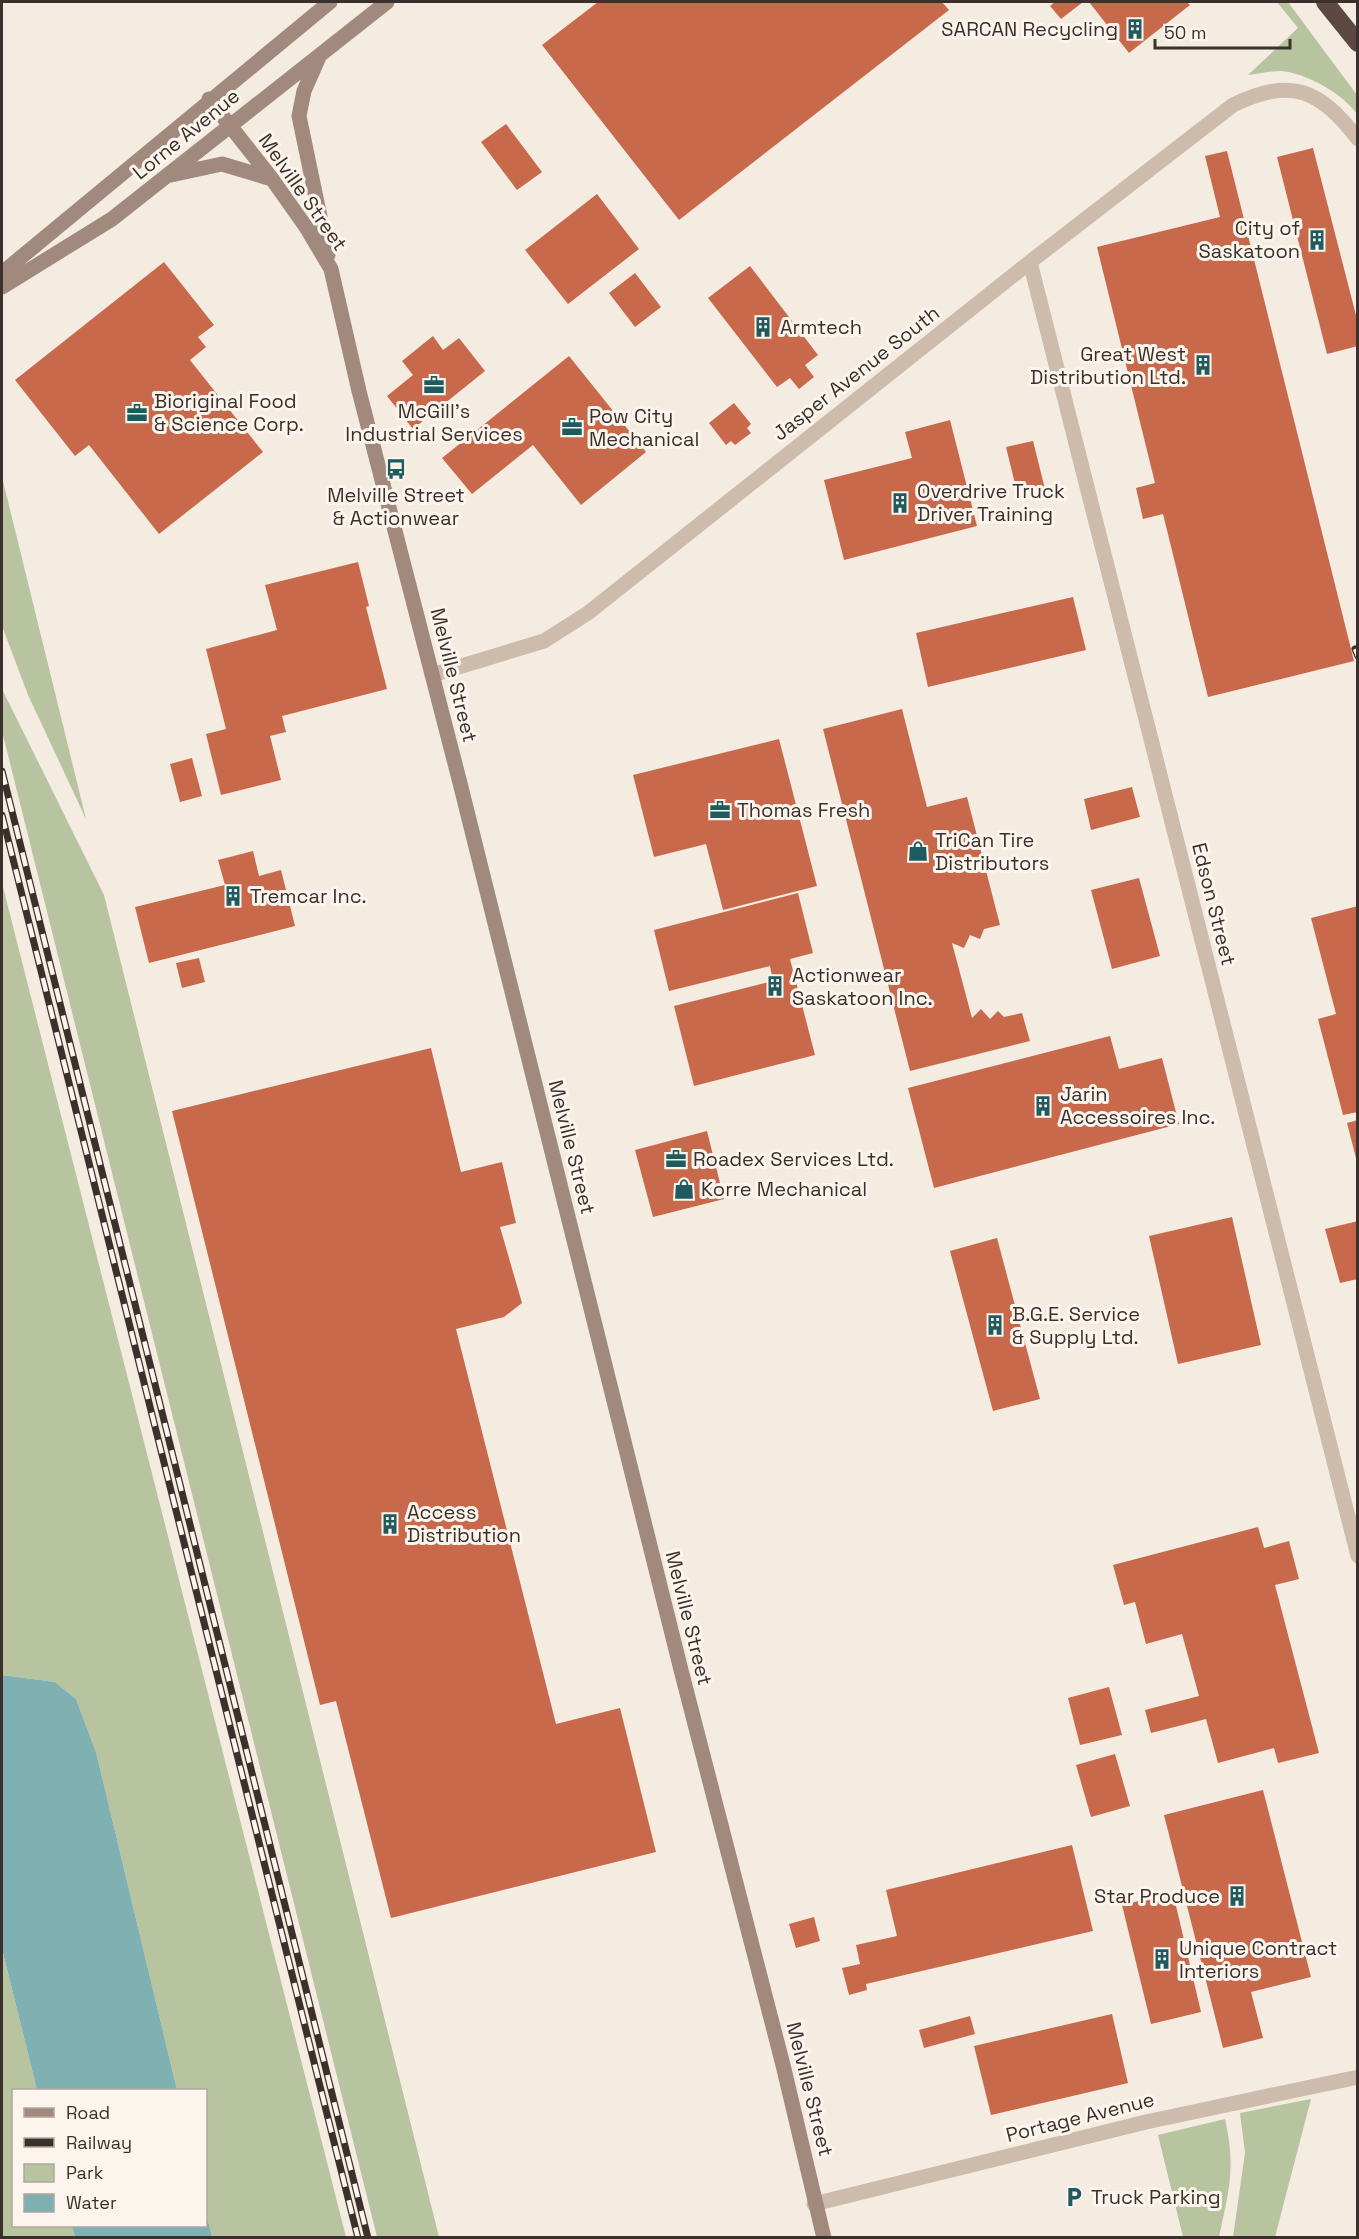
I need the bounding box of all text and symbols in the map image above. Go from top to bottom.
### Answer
scale bar [1155,12,1290,50]
place label: SARCAN Recycling [941,16,1118,42]
building icon: SARCAN Recycling [1123,17,1147,41]
text: 50 m [1164,21,1206,44]
street label: Lorne Avenue [127,83,245,185]
street label: Melville Street [253,128,353,256]
place label: City of Saskatoon [1199,215,1300,264]
building icon: City of Saskatoon [1305,228,1329,252]
street label: Jasper Avenue South [767,300,945,446]
place label: Armtech [780,314,862,340]
building icon: Armtech [751,315,775,339]
place label: Great West Distribution Ltd. [1030,341,1186,390]
building icon: Great West Distribution Ltd. [1191,353,1215,377]
office icon: McGill's Industrial Services [422,373,446,397]
place label: Bioriginal Food & Science Corp. [154,388,304,437]
place label: McGill's Industrial Services [345,398,523,447]
office icon: Bioriginal Food & Science Corp. [125,401,149,425]
place label: Pow City Mechanical [589,403,699,452]
office icon: Pow City Mechanical [560,415,584,439]
bus stop icon: Melville Street & Actionwear [384,457,408,481]
place label: Overdrive Truck Driver Training [917,478,1065,527]
place label: Melville Street & Actionwear [327,482,465,531]
building icon: Overdrive Truck Driver Training [888,491,912,515]
street label: Melville Street [425,605,483,745]
place label: Thomas Fresh [737,797,870,823]
office icon: Thomas Fresh [708,798,732,822]
place label: TriCan Tire Distributors [935,827,1049,876]
shop icon: TriCan Tire Distributors [906,839,930,863]
street label: Edson Street [1186,840,1242,968]
place label: Tremcar Inc. [250,883,367,909]
building icon: Tremcar Inc. [221,884,245,908]
place label: Actionwear Saskatoon Inc. [792,962,933,1011]
building icon: Actionwear Saskatoon Inc. [763,974,787,998]
street label: Melville Street [543,1077,601,1217]
place label: Jarin Accessoires Inc. [1060,1081,1215,1130]
building icon: Jarin Accessoires Inc. [1031,1094,1055,1118]
place label: Roadex Services Ltd. [693,1146,894,1172]
office icon: Roadex Services Ltd. [664,1147,688,1171]
place label: Korre Mechanical [701,1176,867,1202]
shop icon: Korre Mechanical [672,1177,696,1201]
place label: B.G.E. Service & Supply Ltd. [1012,1301,1140,1350]
building icon: B.G.E. Service & Supply Ltd. [983,1313,1007,1337]
place label: Access Distribution [407,1499,521,1548]
building icon: Access Distribution [378,1512,402,1536]
street label: Melville Street [660,1548,718,1688]
place label: Star Produce [1094,1883,1220,1909]
building icon: Star Produce [1225,1884,1249,1908]
place label: Unique Contract Interiors [1179,1935,1337,1984]
building icon: Unique Contract Interiors [1150,1947,1174,1971]
street label: Melville Street [781,2019,839,2159]
street label: Portage Avenue [1003,2086,1157,2148]
legend [12,2089,207,2227]
text: Road [66,2101,110,2124]
text: Railway [66,2131,132,2154]
text: Park [66,2161,104,2184]
place label: Truck Parking [1091,2184,1220,2210]
parking icon: Truck Parking [1062,2185,1086,2209]
text: Water [66,2191,117,2214]

